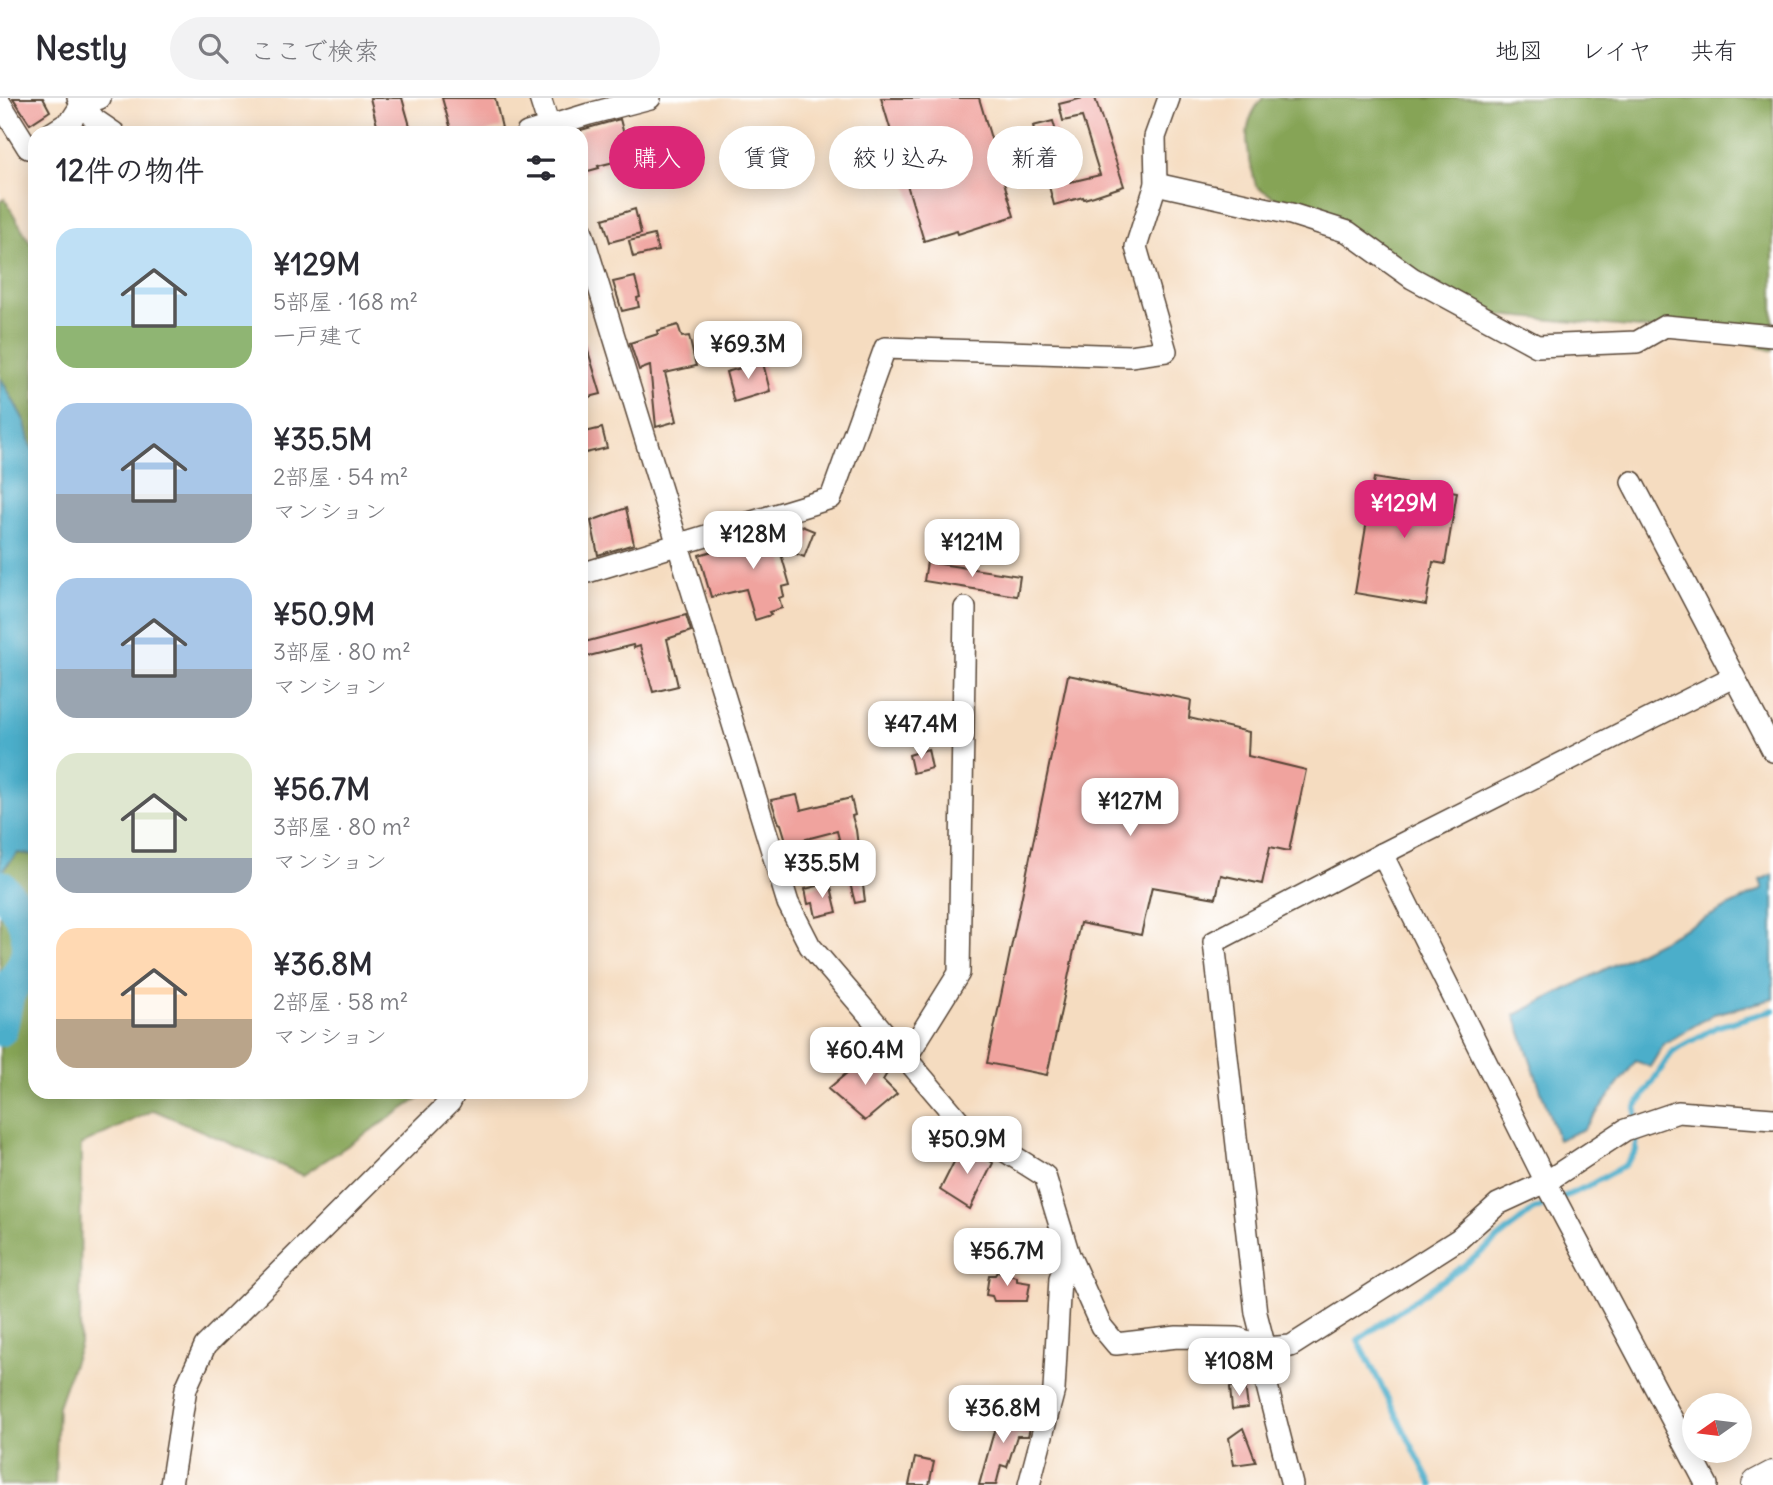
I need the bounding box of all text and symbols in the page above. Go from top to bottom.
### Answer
search box [170,17,660,80]
text: Nestly [35,27,128,69]
icon: search [194,29,232,67]
text: ここで検索 [250,34,380,67]
text: 地図 [1495,35,1543,65]
text: レイヤ [1581,35,1652,65]
text: 共有 [1690,35,1738,65]
chip: 購入 [609,126,705,189]
chip: 賃貸 [719,126,815,189]
chip: 絞り込み [829,126,973,189]
chip: 新着 [987,126,1083,189]
icon: filters [522,149,560,187]
text: 12件の物件 [56,151,204,189]
text: ¥129M [273,245,361,283]
icon: home [112,256,196,340]
text: 5部屋 · 168 m² [273,287,418,316]
text: 一戸建て [273,321,365,350]
pin: ¥69.3M [691,322,805,381]
text: ¥69.3M [710,329,786,358]
text: ¥35.5M [273,420,373,458]
icon: home [112,431,196,515]
text: 2部屋 · 54 m² [273,462,408,491]
pin: ¥129M [1355,480,1453,540]
text: ¥129M [1370,488,1438,517]
text: マンション [273,496,387,525]
pin: ¥128M [704,512,802,571]
text: ¥128M [719,519,787,548]
pin: ¥121M [923,519,1021,579]
text: ¥121M [941,527,1004,556]
text: ¥50.9M [273,595,375,633]
icon: home [112,606,196,690]
text: 3部屋 · 80 m² [273,637,411,666]
text: マンション [273,671,387,700]
pin: ¥47.4M [864,702,978,761]
text: ¥47.4M [884,709,958,738]
text: ¥56.7M [273,770,370,808]
pin: ¥127M [1081,778,1179,838]
icon: home [112,781,196,865]
text: ¥127M [1097,786,1163,815]
text: 3部屋 · 80 m² [273,812,411,841]
pin: ¥35.5M [765,840,879,900]
text: マンション [273,846,387,875]
text: ¥35.5M [784,848,860,877]
text: ¥36.8M [273,945,373,983]
icon: home [112,956,196,1040]
text: 2部屋 · 58 m² [273,987,408,1016]
text: マンション [273,1021,387,1050]
pin: ¥60.4M [808,1028,922,1087]
text: ¥60.4M [826,1035,904,1064]
pin: ¥50.9M [910,1116,1024,1176]
text: ¥50.9M [928,1124,1006,1153]
pin: ¥56.7M [950,1228,1064,1288]
text: ¥56.7M [970,1236,1044,1265]
pin: ¥108M [1190,1338,1288,1398]
text: ¥108M [1204,1346,1274,1375]
pin: ¥36.8M [946,1386,1060,1445]
text: ¥36.8M [965,1393,1041,1422]
north arrow [1682,1393,1752,1463]
map controls [1682,1393,1752,1463]

